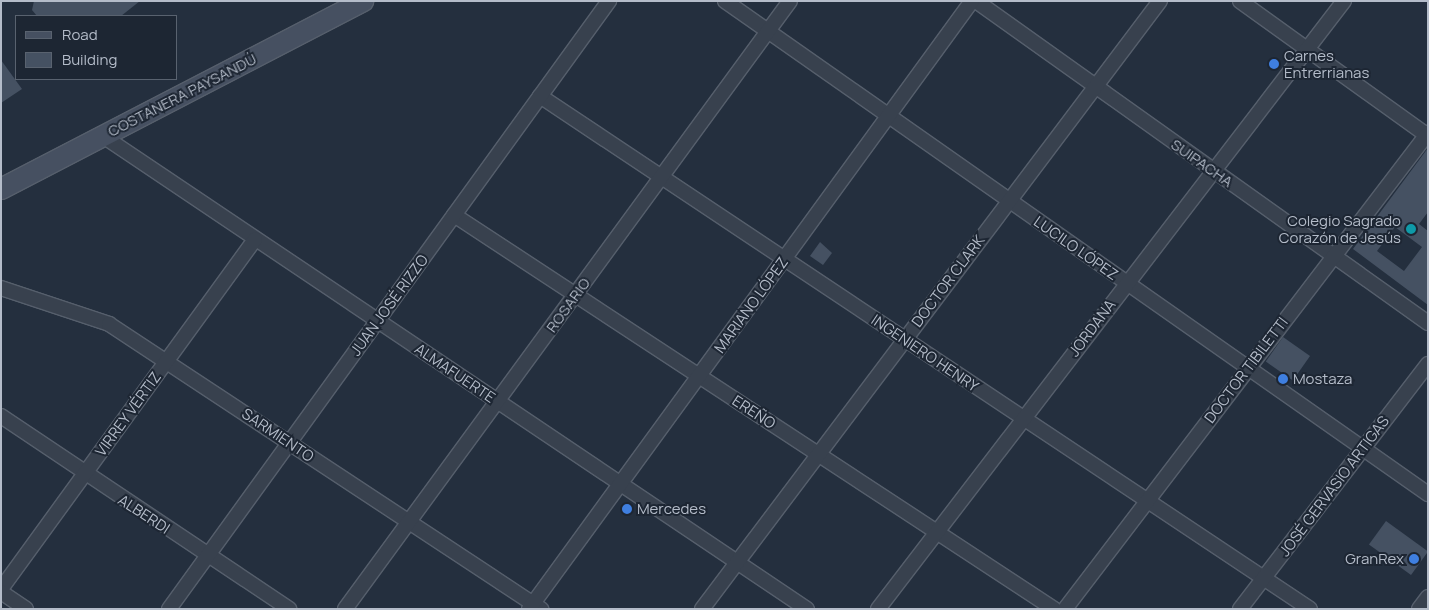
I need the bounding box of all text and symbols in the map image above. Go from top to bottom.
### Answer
legend [15,15,178,80]
text: Road [62,24,98,45]
place label: Carnes Entrerrianas [1284,46,1369,81]
text: Building [62,49,117,70]
street label: COSTANERA PAYSANDÚ [105,50,259,140]
marker: Carnes Entrerrianas [1268,58,1280,70]
street label: SUIPACHA [1168,135,1236,191]
place label: Colegio Sagrado Corazón de Jesús [1279,211,1401,246]
street label: LUCILO LÓPEZ [1030,212,1122,284]
marker: Colegio Sagrado Corazón de Jesús [1405,223,1417,235]
street label: DOCTOR CLARK [908,232,988,330]
street label: JUAN JOSÉ RIZZO [346,251,432,359]
street label: MARIANO LÓPEZ [710,254,792,356]
street label: ROSARIO [542,274,594,336]
street label: JORDANA [1065,296,1119,360]
street label: INGENIERO HENRY [868,311,982,395]
street label: DOCTOR TIBILETTI [1200,314,1292,426]
street label: ALMAFUERTE [411,340,499,406]
street label: VIRREY VÉRTIZ [91,368,165,460]
place label: Mostaza [1293,370,1352,388]
marker: Mostaza [1277,373,1289,385]
street label: EREÑO [729,391,779,433]
street label: SARMIENTO [239,404,317,466]
street label: JOSÉ GERVASIO ARTIGAS [1275,412,1393,560]
street label: ALBERDI [115,491,173,537]
place label: Mercedes [637,500,706,518]
marker: Mercedes [621,503,633,515]
place label: GranRex [1345,550,1404,568]
marker: GranRex [1408,553,1420,565]

